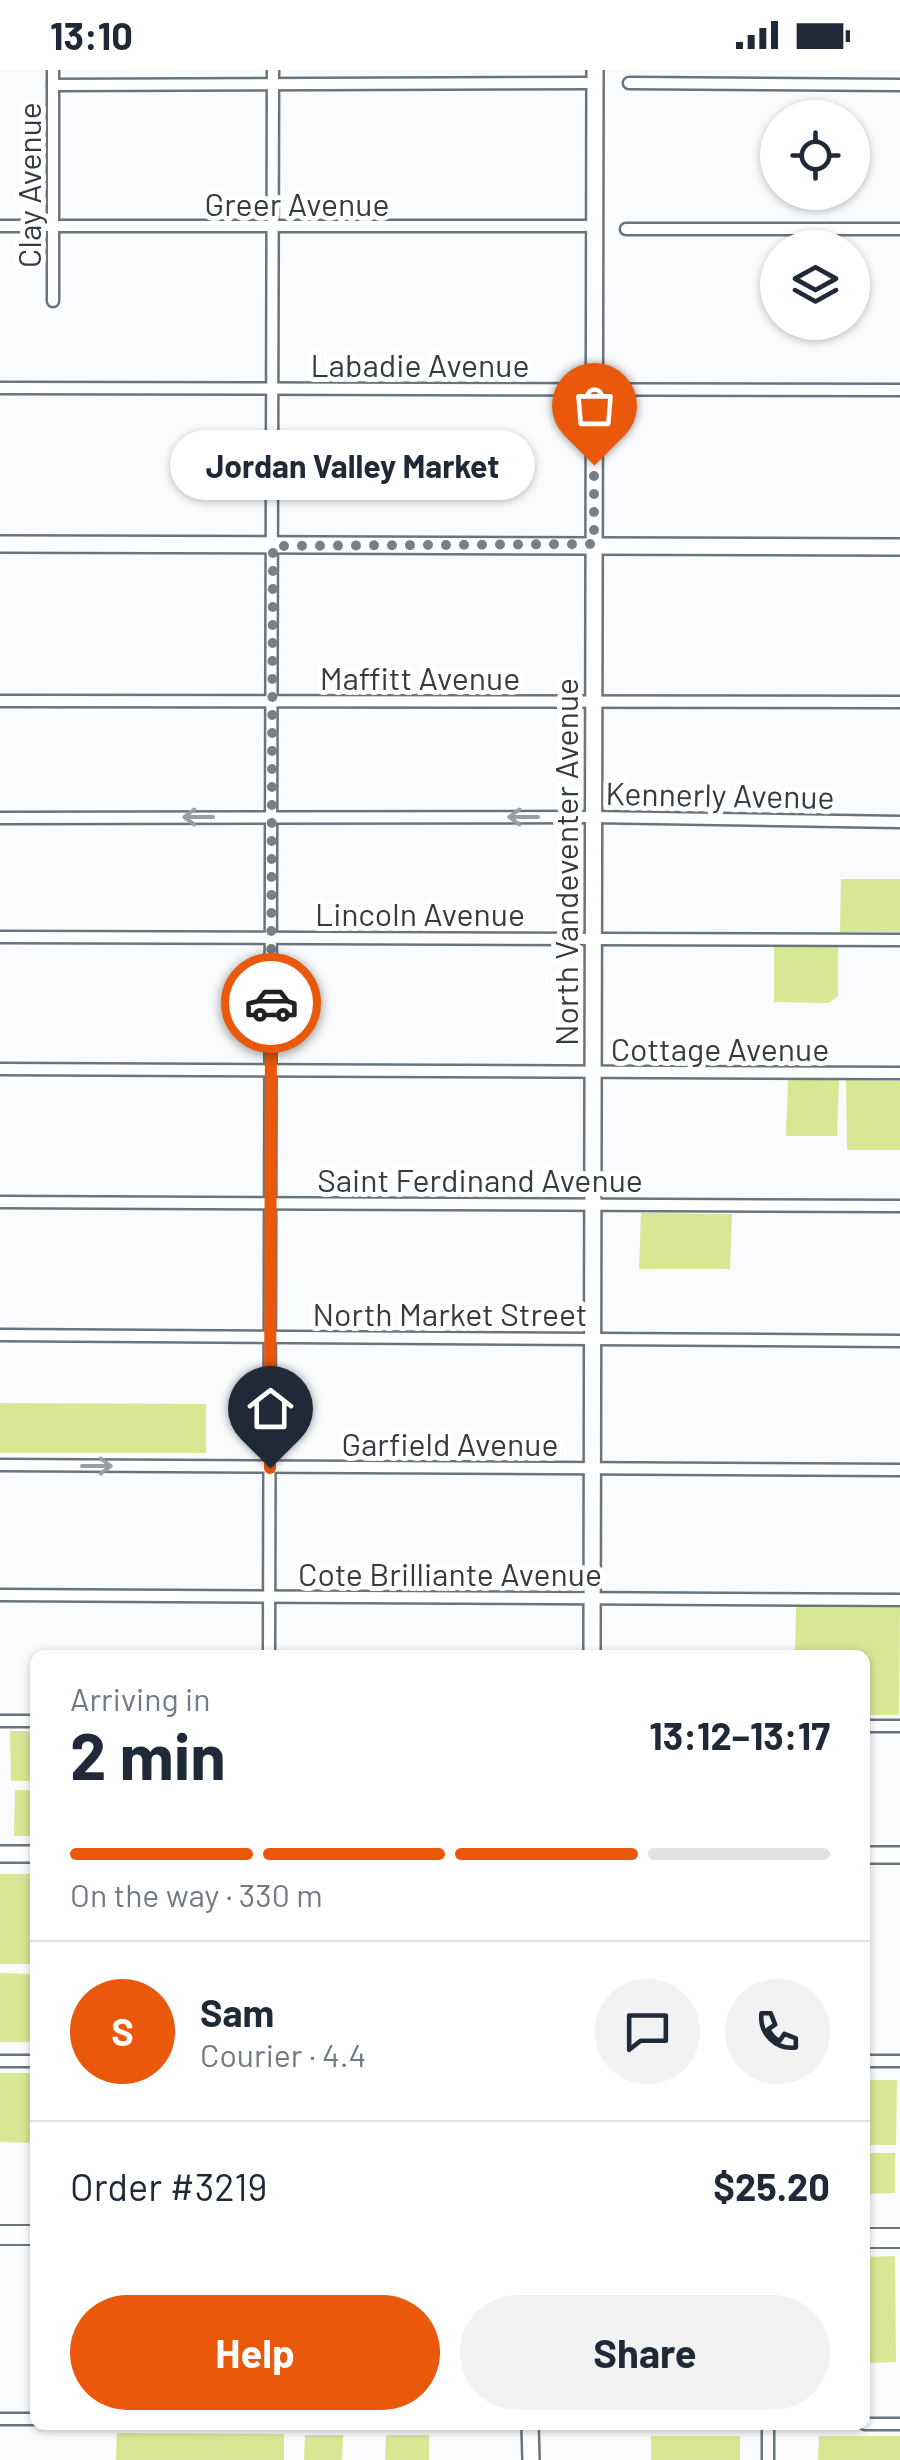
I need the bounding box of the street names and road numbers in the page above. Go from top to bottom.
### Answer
street label: Clay Avenue [9,102,47,268]
street label: Greer Avenue [205,184,389,222]
street label: Labadie Avenue [310,345,530,383]
street label: Maffitt Avenue [320,658,520,696]
street label: North Vandeventer Avenue [546,678,584,1046]
street label: Kennerly Avenue [605,773,835,815]
street label: Lincoln Avenue [315,894,525,932]
street label: Cottage Avenue [611,1029,829,1067]
street label: Saint Ferdinand Avenue [317,1160,643,1198]
street label: North Market Street [312,1294,588,1332]
street label: Garfield Avenue [342,1424,558,1462]
street label: Cote Brilliante Avenue [298,1554,602,1592]

